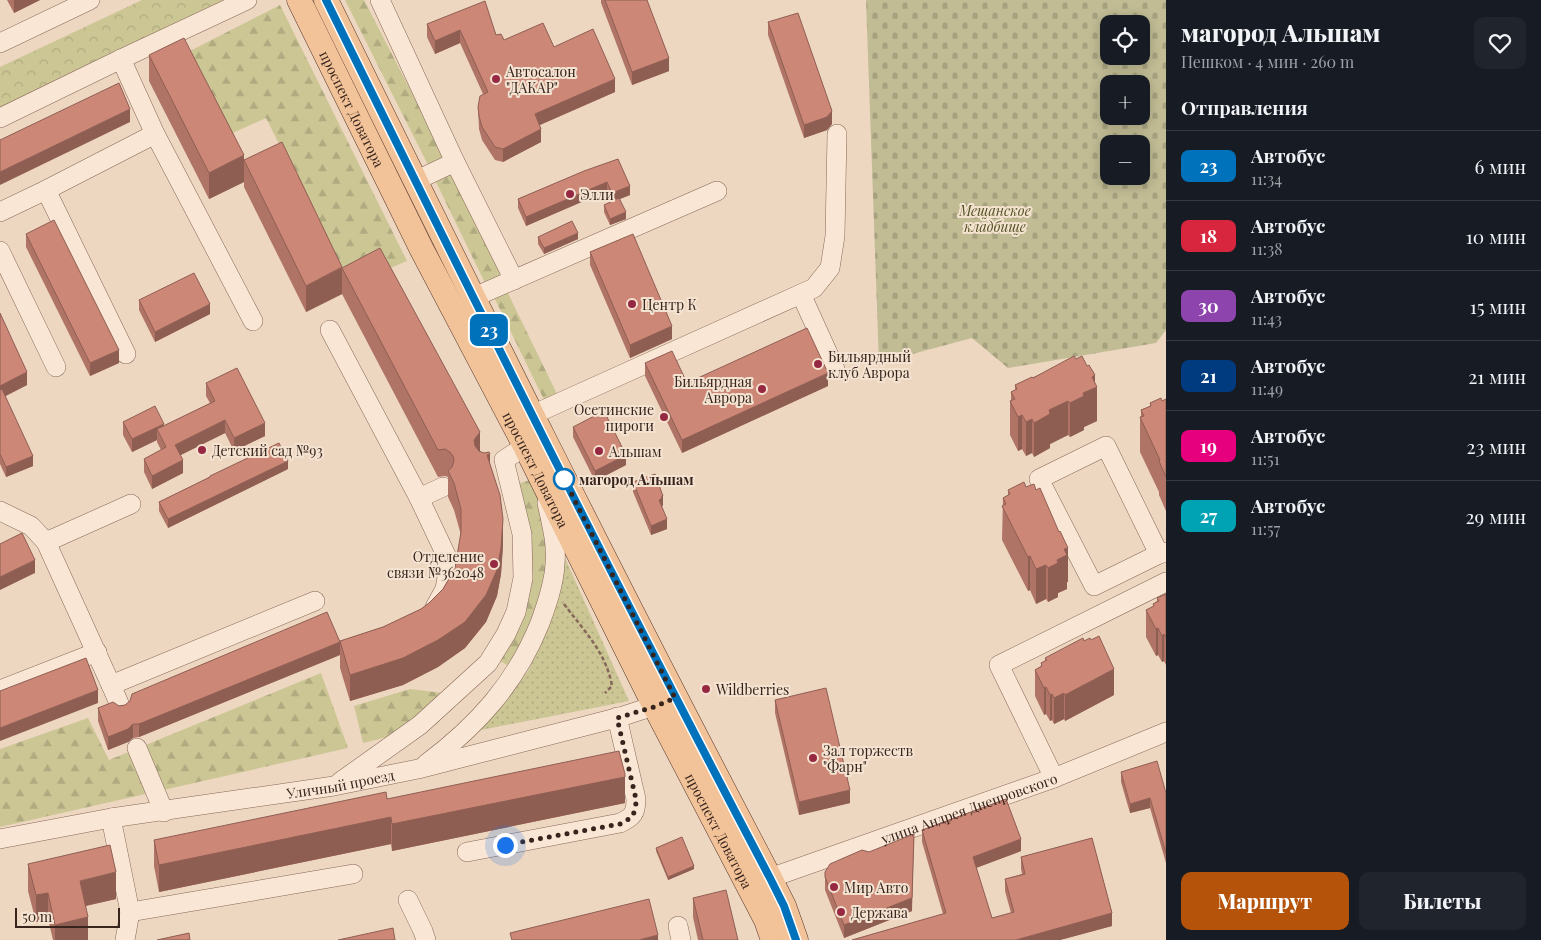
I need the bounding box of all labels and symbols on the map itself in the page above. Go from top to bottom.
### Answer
street label: проспект Доватора [316,47,389,170]
place label: Автосалон "ДАКАР" [505,62,576,97]
marker: Автосалон "ДАКАР" [490,73,502,85]
place label: Элли [580,185,614,204]
marker: Элли [564,188,576,200]
park label: Мещанское кладбище [958,201,1031,236]
place label: Центр К [642,295,698,314]
marker: Центр К [626,298,638,310]
line badge: 23 [466,314,512,346]
place label: Бильярдный клуб Аврора [828,347,911,382]
marker: Бильярдный клуб Аврора [812,358,824,370]
place label: Бильярдная Аврора [674,372,752,407]
marker: Бильярдная Аврора [756,383,768,395]
place label: Осетинские пироги [574,400,654,435]
street label: проспект Доватора [499,408,574,531]
marker: Осетинские пироги [658,411,670,423]
place label: Детский сад №93 [212,441,323,460]
place label: Альшам [608,442,662,461]
marker: Детский сад №93 [196,444,208,456]
marker: Альшам [593,445,605,457]
marker: магород Альшам [553,468,575,490]
place label: магород Альшам [579,470,694,489]
place label: Отделение связи №362048 [387,547,484,582]
marker: Отделение связи №362048 [488,558,500,570]
place label: Wildberries [715,680,789,699]
marker: Wildberries [700,683,712,695]
place label: Зал торжеств "Фарн" [823,741,914,776]
marker: Зал торжеств "Фарн" [807,752,819,764]
street label: Уличный проезд [284,764,397,802]
street label: улица Андрея Днепровского [877,768,1060,848]
street label: проспект Доватора [681,770,757,892]
your location [493,833,518,858]
place label: Мир Авто [844,878,909,897]
marker: Мир Авто [828,881,840,893]
place label: Держава [851,903,908,922]
scale bar [15,905,120,928]
marker: Держава [835,906,847,918]

